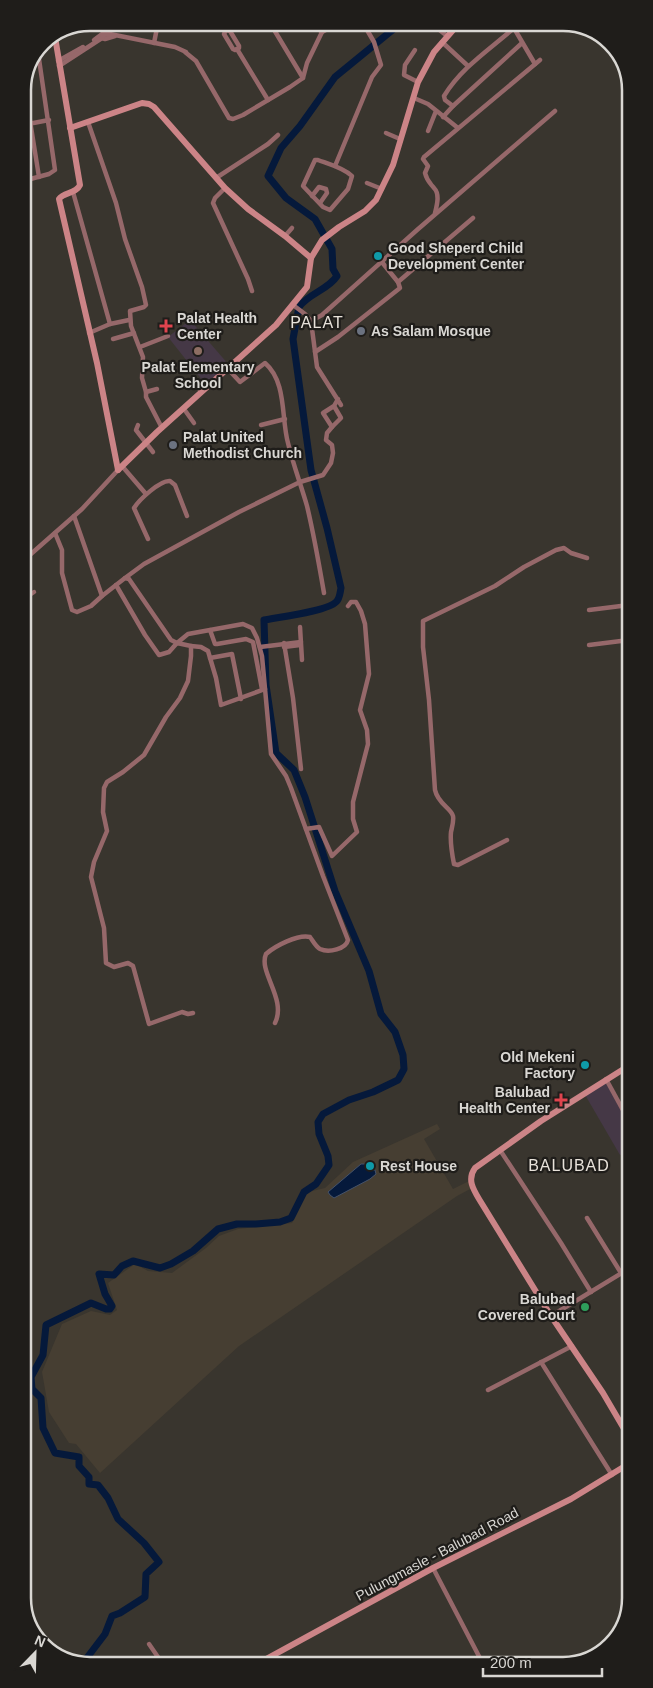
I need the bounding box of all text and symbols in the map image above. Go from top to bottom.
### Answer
place label: Good Sheperd Child Development Center [388,240,525,272]
marker: Good Sheperd Child Development Center [372,250,384,262]
place label: Palat Health Center [177,310,257,342]
district label: PALAT [290,314,344,331]
marker: Palat Health Center [159,319,173,333]
place label: As Salam Mosque [371,323,491,339]
marker: As Salam Mosque [355,325,367,337]
marker: Palat Elementary School [192,345,204,357]
place label: Palat Elementary School [142,359,255,391]
place label: Palat United Methodist Church [183,429,302,461]
marker: Palat United Methodist Church [167,439,179,451]
place label: Old Mekeni Factory [500,1049,575,1081]
marker: Old Mekeni Factory [579,1059,591,1071]
place label: Balubad Health Center [459,1084,551,1116]
marker: Balubad Health Center [554,1093,568,1107]
district label: BALUBAD [528,1157,610,1174]
place label: Rest House [380,1158,457,1174]
marker: Rest House [364,1160,376,1172]
place label: Balubad Covered Court [478,1291,575,1323]
marker: Balubad Covered Court [579,1301,591,1313]
street label: Pulungmasle - Balubad Road [353,1504,521,1604]
north arrow [10,1628,60,1678]
text: N [32,1632,48,1650]
scale bar [483,1646,602,1678]
text: 200 m [490,1654,532,1671]

